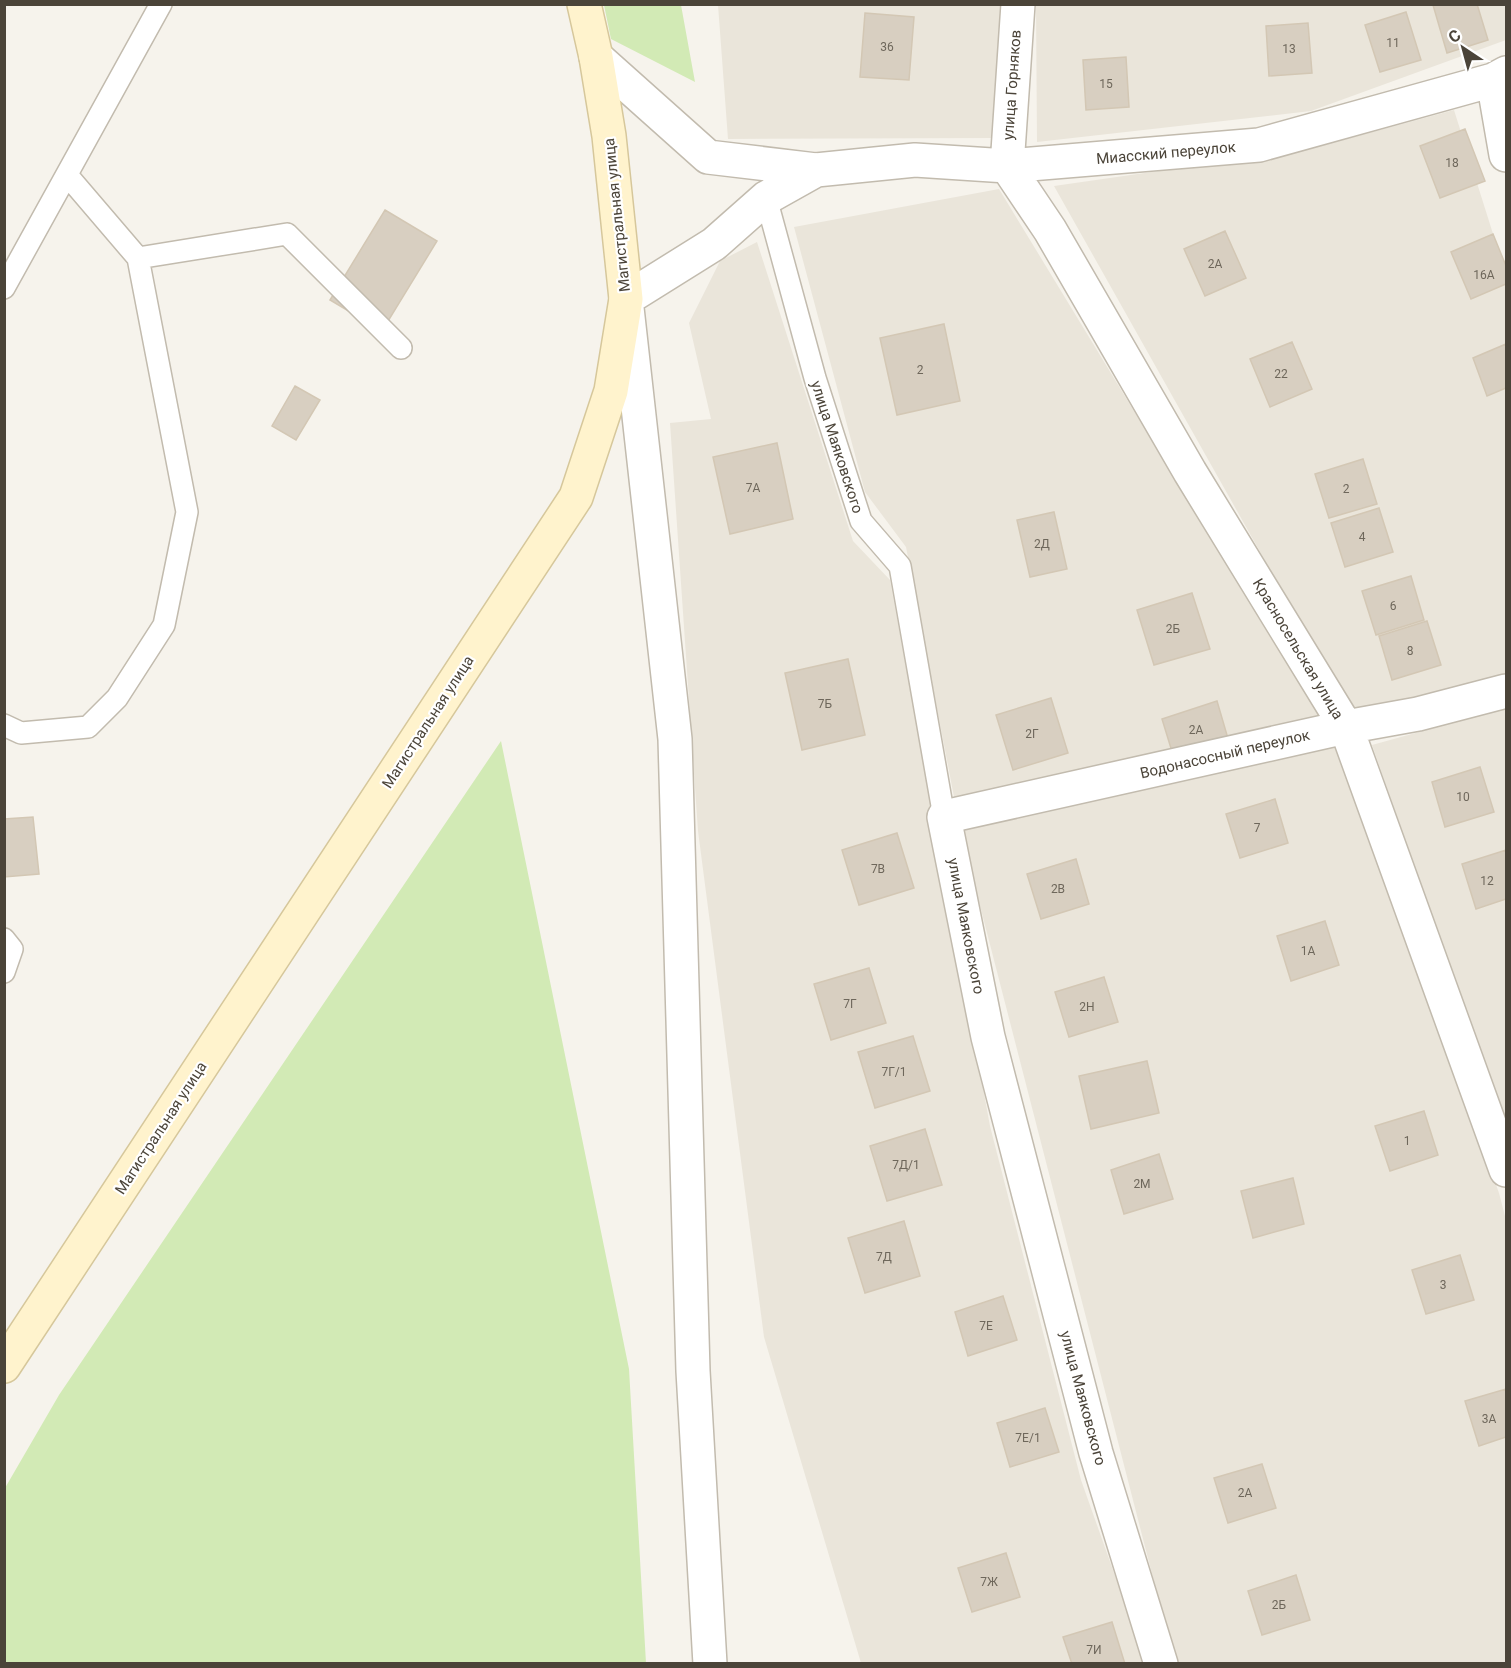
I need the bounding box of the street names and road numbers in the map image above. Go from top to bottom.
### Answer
street label: улица Горняков [999,29,1025,141]
street label: Магистральная улица [600,137,634,293]
street label: Миасский переулок [1096,138,1236,168]
street label: улица Маяковского [807,378,867,516]
street label: Красносельская улица [1249,575,1347,723]
street label: Магистральная улица [378,652,478,792]
street label: Водонасосный переулок [1138,726,1312,782]
street label: улица Маяковского [944,856,988,996]
street label: Магистральная улица [111,1058,211,1198]
street label: улица Маяковского [1056,1329,1110,1467]

